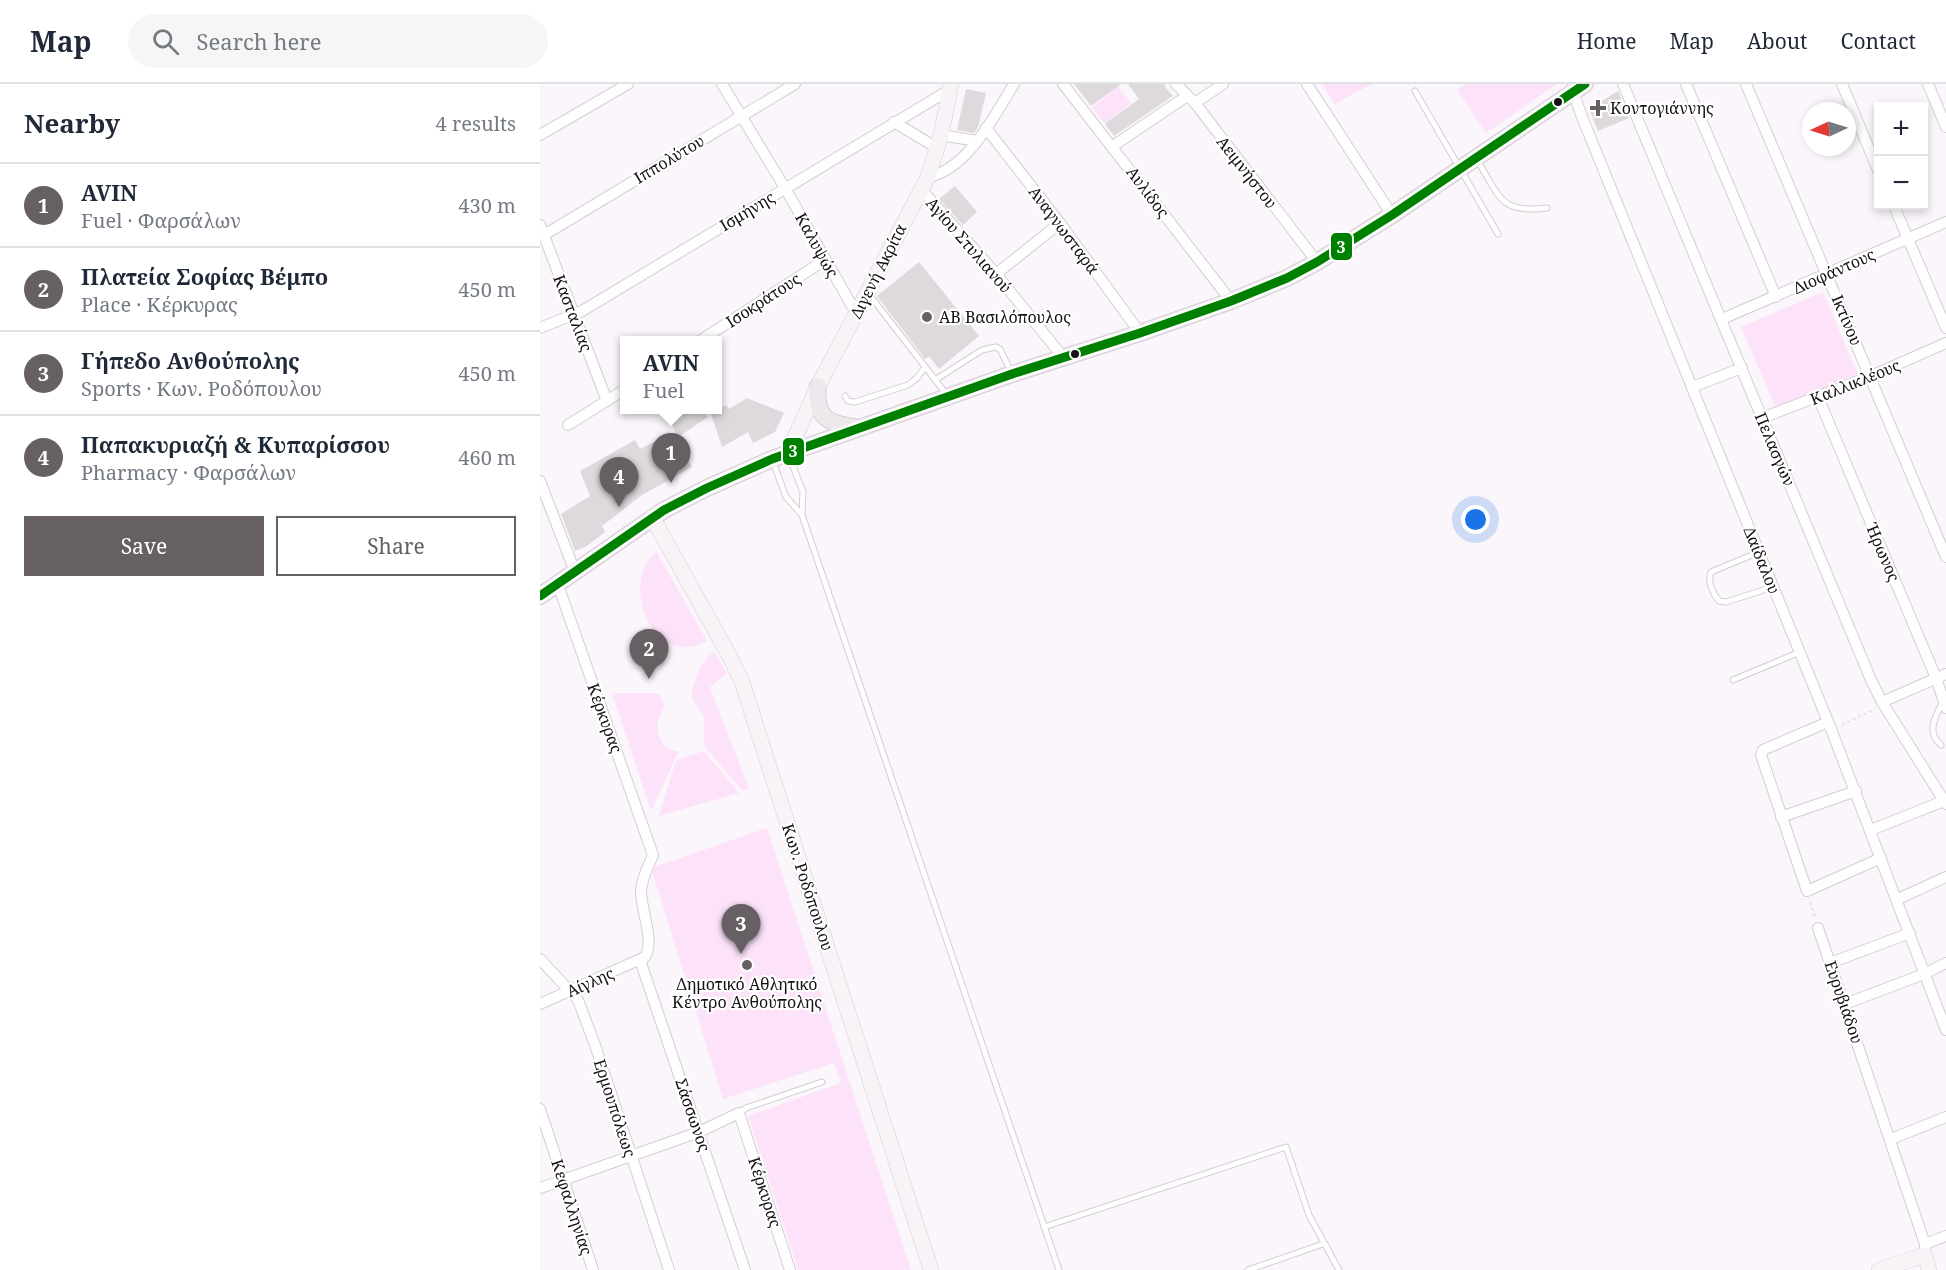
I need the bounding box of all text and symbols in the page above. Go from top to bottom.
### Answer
search box [128,14,548,68]
text: Map [30,22,92,60]
icon: search [149,25,182,58]
text: Search here [197,26,321,56]
text: Home [1577,27,1637,55]
text: Map [1670,27,1714,55]
text: About [1747,27,1808,55]
text: Contact [1841,27,1916,55]
unlabelled marker [1552,96,1564,108]
place label: Κοντογιάννης [1610,97,1714,119]
marker: Κοντογιάννης [1591,101,1605,115]
north arrow [1802,102,1856,156]
map controls [1874,102,1928,210]
button: + [1874,102,1928,156]
text: Nearby [24,105,120,141]
text: 4 results [436,110,516,137]
street label: Ιππολύτου [630,129,708,189]
street label: Αειμνήστου [1212,131,1282,213]
button: − [1874,156,1928,210]
street label: Αυλίδος [1121,162,1175,222]
text: AVIN [81,177,137,207]
street label: Αναγνωσταρά [1024,181,1104,279]
street label: Ισμήνης [715,186,779,236]
text: 1 [38,192,49,219]
text: 430 m [458,192,516,219]
street label: Αγίου Στυλιανού [921,192,1017,298]
text: Fuel · Φαρσάλων [81,207,241,234]
street label: Καλυψώς [790,209,844,282]
street label: Διγενή Ακρίτα [845,220,911,322]
line badge: 3 [1330,232,1353,261]
text: 3 [1336,236,1346,258]
street label: Διοφάντους [1790,243,1879,299]
text: Πλατεία Σοφίας Βέμπο [81,261,328,291]
street label: Ισοκράτους [721,267,805,332]
street label: Κασταλίας [548,271,598,355]
text: 2 [38,276,49,303]
text: 450 m [458,276,516,303]
text: Place · Κέρκυρας [81,291,238,318]
street label: Ικτίνου [1827,291,1867,349]
place label: ΑΒ Βασιλόπουλος [939,306,1071,328]
marker: ΑΒ Βασιλόπουλος [920,310,934,324]
popup [620,336,722,414]
text: Γήπεδο Ανθούπολης [81,345,300,375]
text: AVIN [643,347,699,377]
unlabelled marker [1069,348,1081,360]
street label: Καλλικλέους [1807,354,1904,410]
text: 3 [38,360,49,387]
text: 450 m [458,360,516,387]
text: Sports · Κων. Ροδόπουλου [81,375,322,402]
text: Fuel [643,377,684,404]
street label: Πελασγών [1750,409,1800,489]
text: Παπακυριαζή & Κυπαρίσσου [81,429,390,459]
pin: 1 [652,434,690,483]
line badge: 3 [782,437,805,466]
text: 3 [788,440,798,462]
text: 4 [38,444,49,471]
text: 460 m [458,444,516,471]
pin: 4 [600,458,638,507]
text: Pharmacy · Φαρσάλων [81,459,296,486]
your location [1461,505,1490,534]
button: Save [24,516,264,576]
button: Share [276,516,516,576]
street label: Ήρωνος [1860,518,1905,585]
street label: Δαίδαλου [1739,523,1785,597]
pin: 2 [630,630,668,679]
street label: Κέρκυρας [582,680,628,756]
street label: Κων. Ροδόπουλου [777,821,839,953]
pin: 3 [722,904,760,954]
marker: Δημοτικό Αθλητικό Κέντρο Ανθούπολης [740,958,754,972]
street label: Ευρυβιάδου [1820,958,1868,1046]
street label: Αίγλης [563,962,618,1002]
place label: Δημοτικό Αθλητικό Κέντρο Ανθούπολης [672,973,822,1013]
street label: Ερμουπόλεως [589,1056,641,1160]
street label: Σάσσωνος [670,1075,716,1155]
street label: Κέρκυρας [743,1154,787,1230]
street label: Κεφαλληνίας [546,1156,598,1258]

